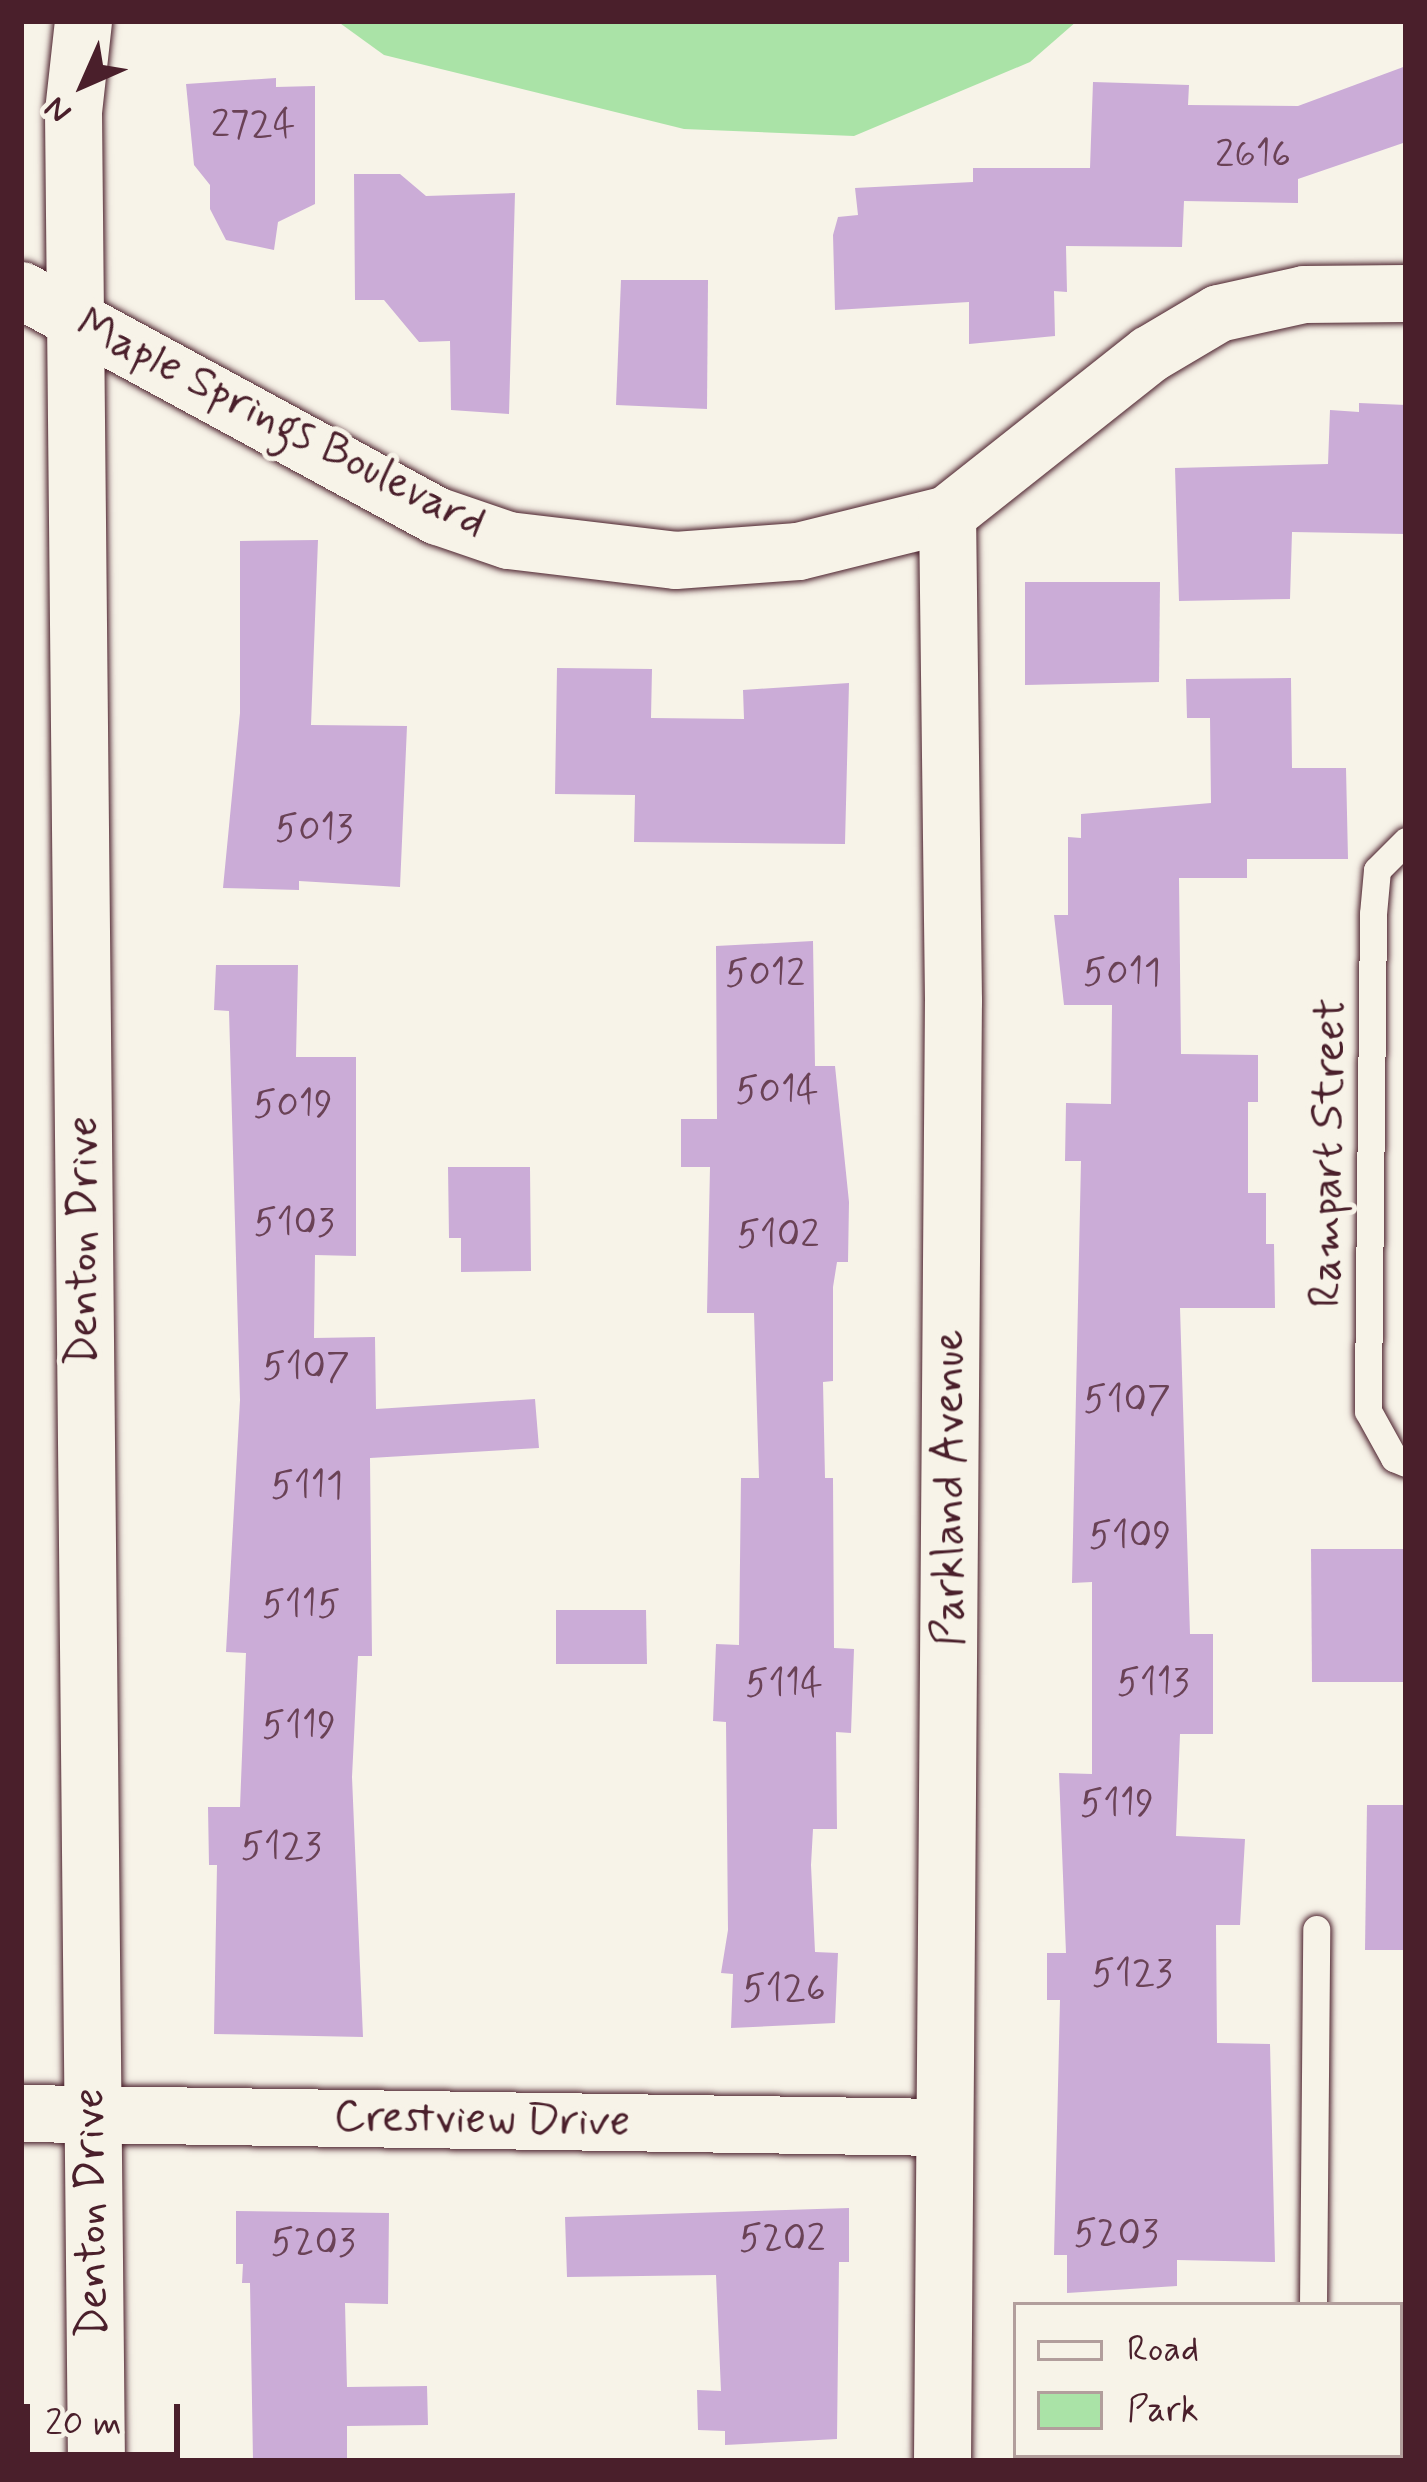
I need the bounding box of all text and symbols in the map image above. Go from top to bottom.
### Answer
north arrow [24,24,144,144]
text: N [35,86,82,133]
house number: 2724 [211,103,295,149]
house number: 2616 [1215,133,1291,179]
street label: Maple Springs Boulevard [67,297,495,551]
house number: 5013 [275,807,353,853]
house number: 5011 [1083,951,1161,997]
house number: 5012 [725,952,805,998]
street label: Rampart Street [1299,999,1359,1307]
house number: 5014 [735,1069,819,1115]
house number: 5019 [253,1083,333,1129]
street label: Denton Drive [57,1118,111,1364]
house number: 5103 [253,1201,335,1247]
house number: 5102 [737,1213,819,1259]
street label: Parkland Avenue [923,1326,977,1650]
house number: 5107 [262,1345,350,1391]
house number: 5107 [1083,1378,1171,1424]
house number: 5111 [271,1464,343,1510]
house number: 5109 [1089,1514,1171,1560]
house number: 5115 [262,1583,340,1629]
house number: 5113 [1117,1661,1189,1707]
house number: 5114 [745,1662,823,1708]
house number: 5119 [262,1704,336,1750]
house number: 5119 [1080,1782,1154,1828]
house number: 5123 [240,1825,322,1871]
house number: 5123 [1091,1952,1173,1998]
house number: 5126 [742,1967,826,2013]
street label: Denton Drive [63,2089,121,2337]
street label: Crestview Drive [335,2090,629,2150]
house number: 5203 [1073,2212,1159,2258]
house number: 5202 [739,2217,825,2263]
house number: 5203 [270,2221,356,2267]
legend [1013,2302,1403,2458]
text: Road [1127,2327,1199,2374]
scale bar [30,2380,186,2454]
text: Park [1127,2387,1199,2434]
text: 20 m [45,2401,122,2448]

